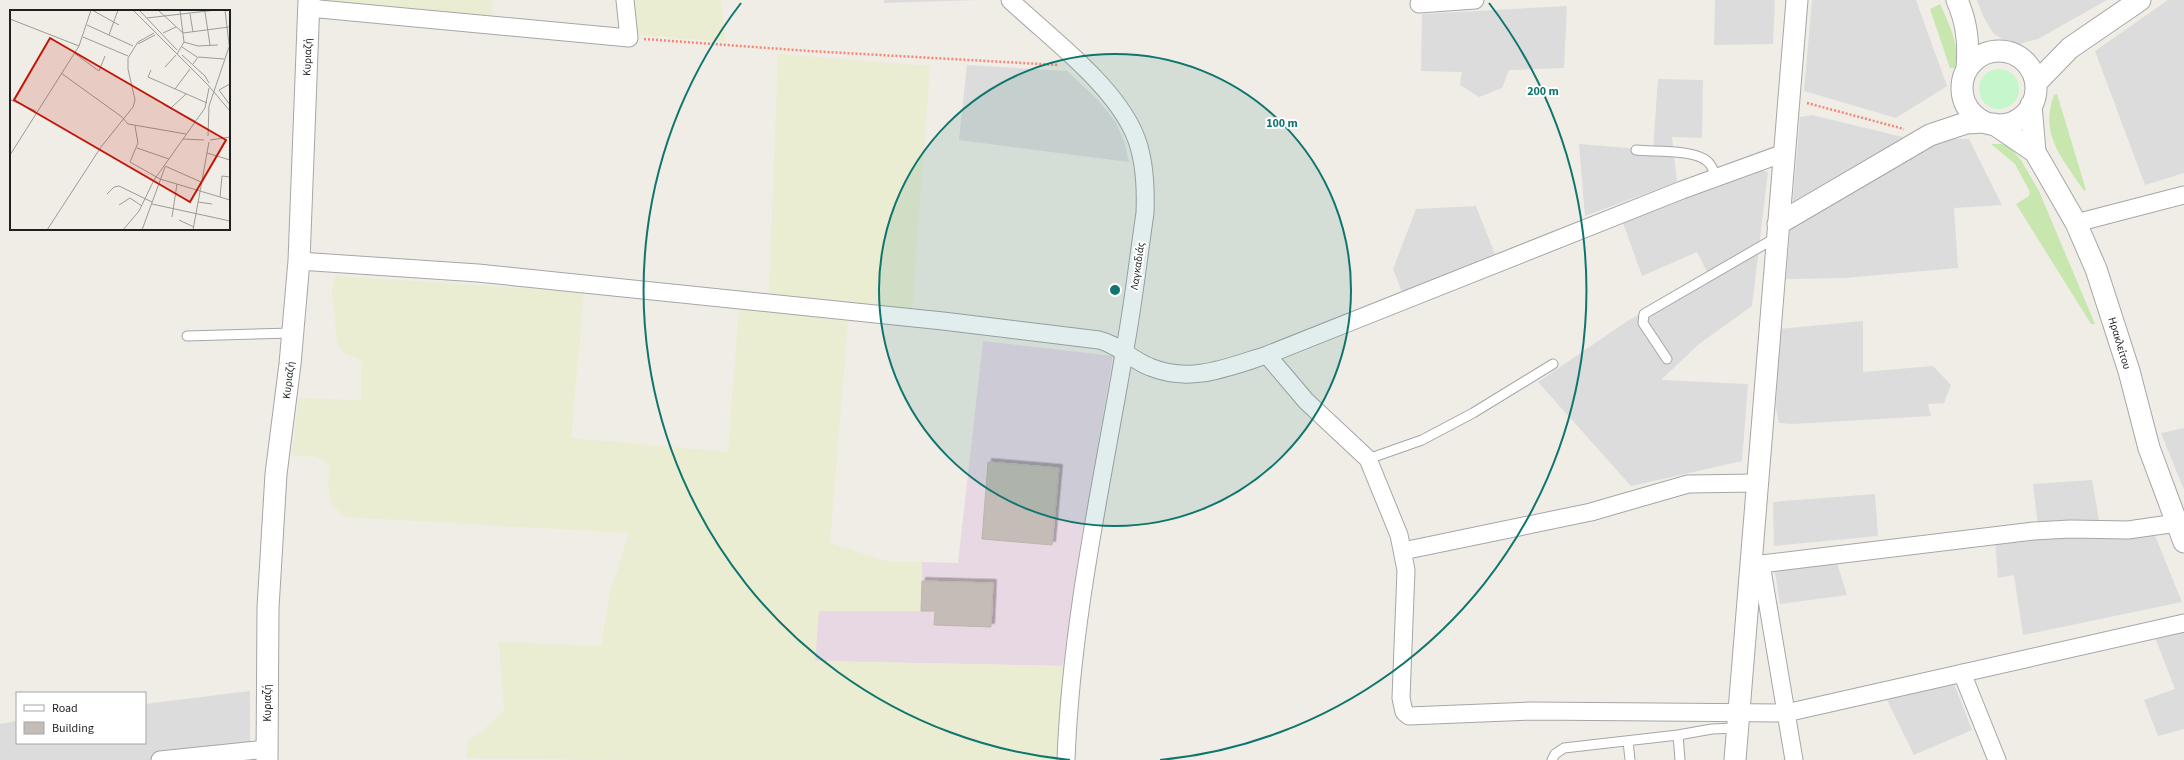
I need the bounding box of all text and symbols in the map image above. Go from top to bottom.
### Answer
inset map [10,10,230,230]
street label: Κυριαζή [299,38,316,76]
text: 200 m [1527,83,1559,100]
text: 100 m [1266,115,1298,132]
street label: Λαγκαδιάς [1127,241,1148,291]
centre of rings [1108,283,1122,297]
street label: Ηρακλείτου [2104,315,2135,371]
street label: Κυριαζή [279,360,298,400]
street label: Κυριαζή [260,684,275,722]
legend [16,692,146,744]
text: Road [52,700,78,717]
text: Building [52,720,94,737]

